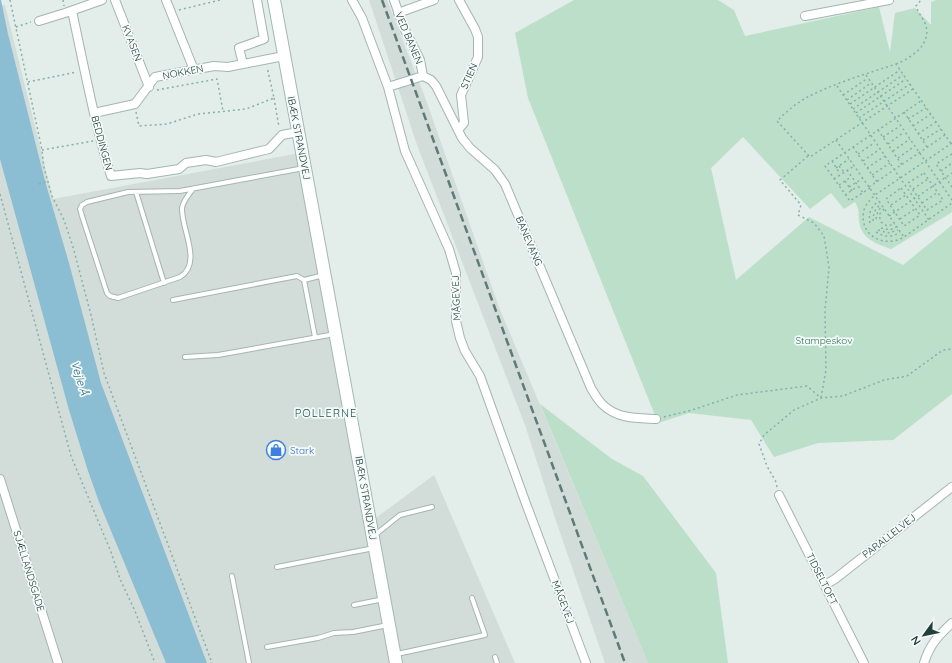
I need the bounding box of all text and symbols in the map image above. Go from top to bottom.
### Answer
street label: VED BANEN [392,10,426,66]
street label: KVASEN [119,23,145,63]
street label: STIEN [458,61,480,91]
street label: NOKKEN [161,62,205,82]
street label: IBÆK STRANDVEJ [285,95,313,181]
street label: BEDDINGEN [88,114,116,172]
street label: BANEVANG [513,214,545,268]
street label: MÅGEVEJ [449,275,463,321]
park label: Stampeskov [796,334,853,347]
water label: Vejle Å [68,359,92,397]
district label: POLLERNE [295,406,357,420]
shop icon: Stark [265,439,287,461]
place label: Stark [290,444,314,457]
street label: IBÆK STRANDVEJ [352,455,380,541]
street label: PARALLELVEJ [860,511,918,561]
street label: SJÆLLANDSGADE [10,529,48,613]
street label: TIDSELTOFT [803,551,841,607]
street label: MÅGEVEJ [549,579,577,625]
north arrow [904,615,944,655]
text: N [908,633,924,648]

